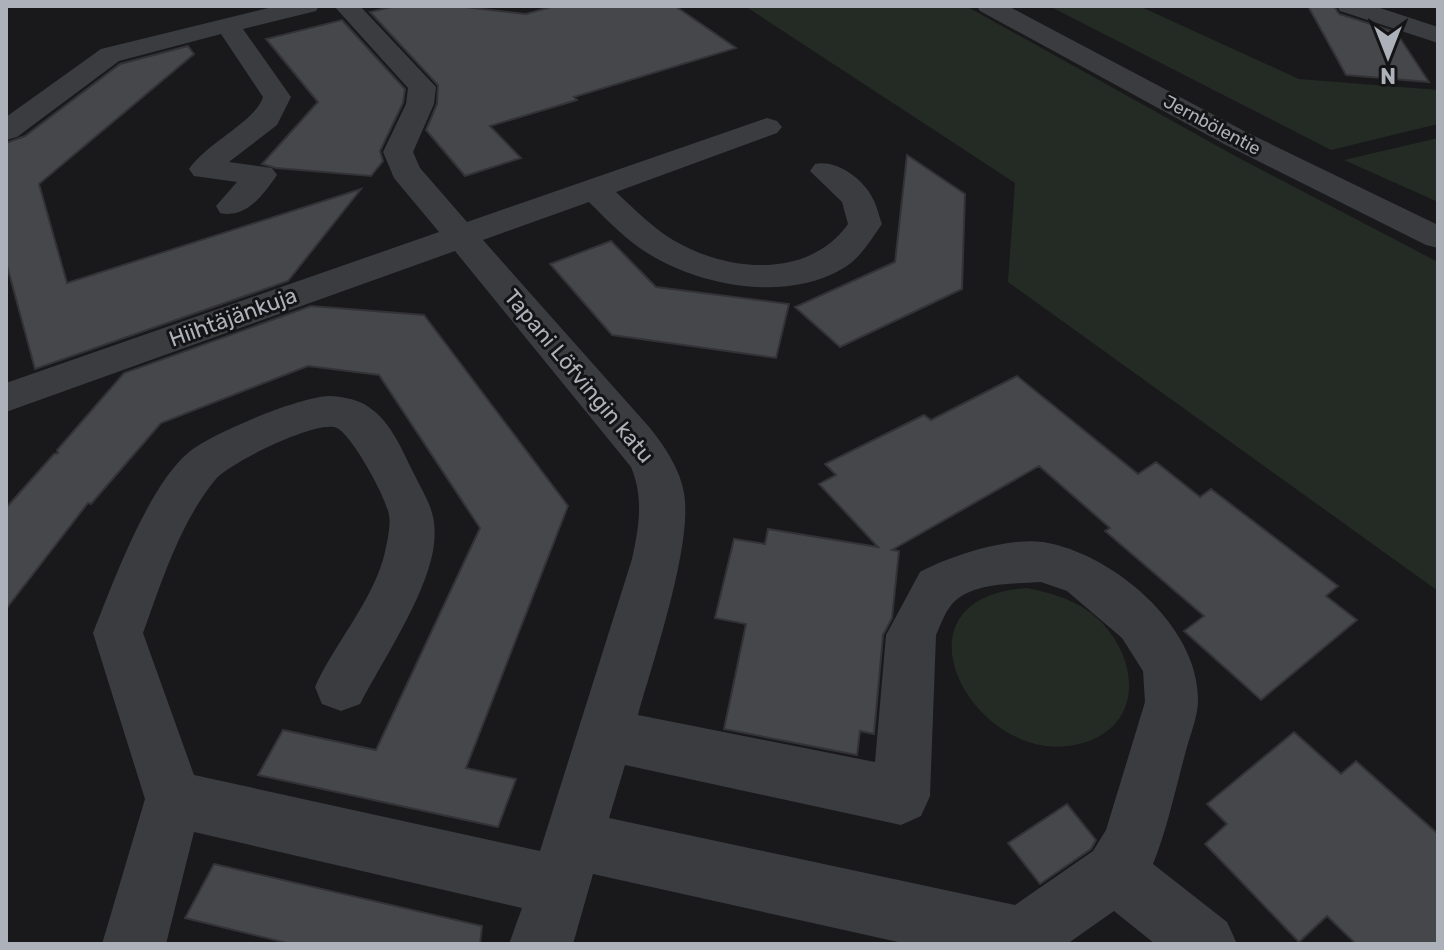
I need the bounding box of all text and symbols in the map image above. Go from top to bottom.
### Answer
north arrow [1348,16,1428,96]
text: N [1380,62,1396,89]
street label: Jernbölentie [1160,90,1264,160]
street label: Hiihtäjänkuja [165,281,301,353]
street label: Tapani Löfvingin katu [498,284,660,468]

